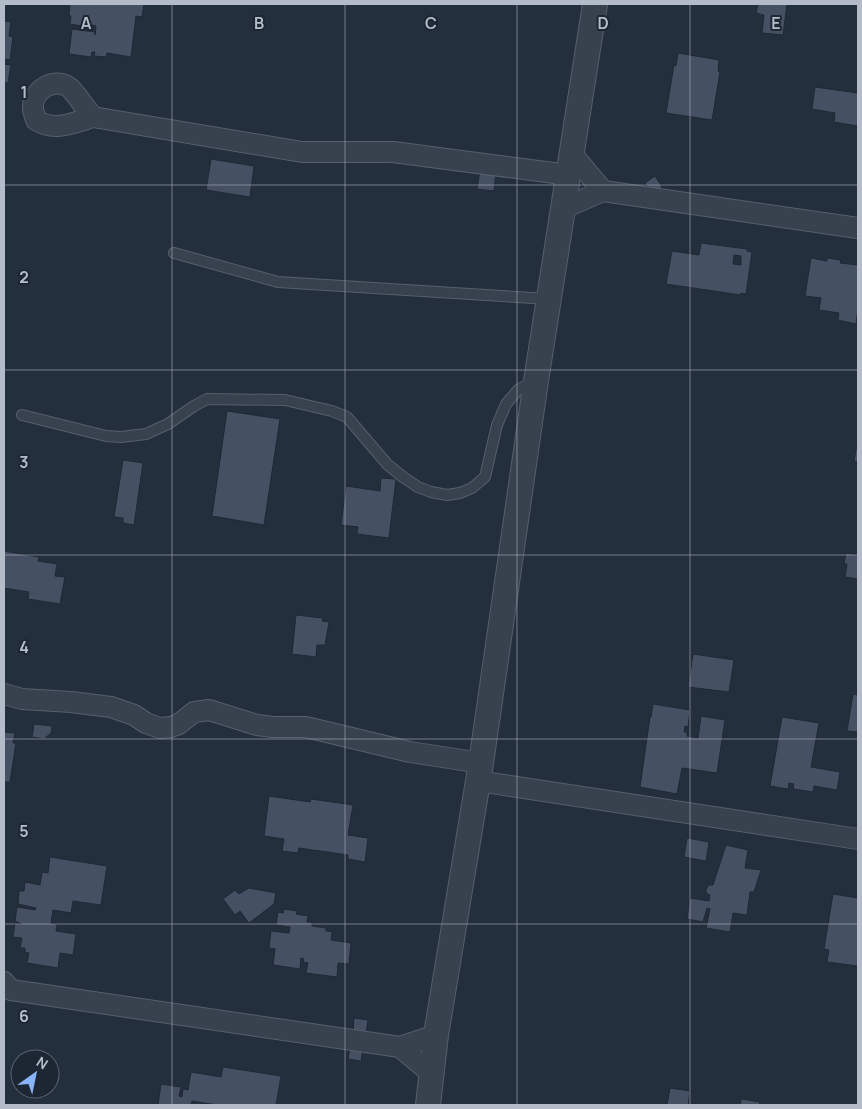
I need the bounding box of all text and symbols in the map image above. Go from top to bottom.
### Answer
text: A [81,12,92,34]
text: B [254,12,264,34]
text: C [425,12,437,34]
text: D [597,12,609,34]
text: E [771,12,781,34]
text: 1 [20,81,28,103]
text: 2 [19,266,29,288]
text: 3 [19,451,29,473]
text: 4 [19,636,29,658]
text: 5 [19,820,29,842]
text: 6 [19,1005,29,1027]
north arrow [10,1049,60,1099]
text: N [33,1052,52,1073]

